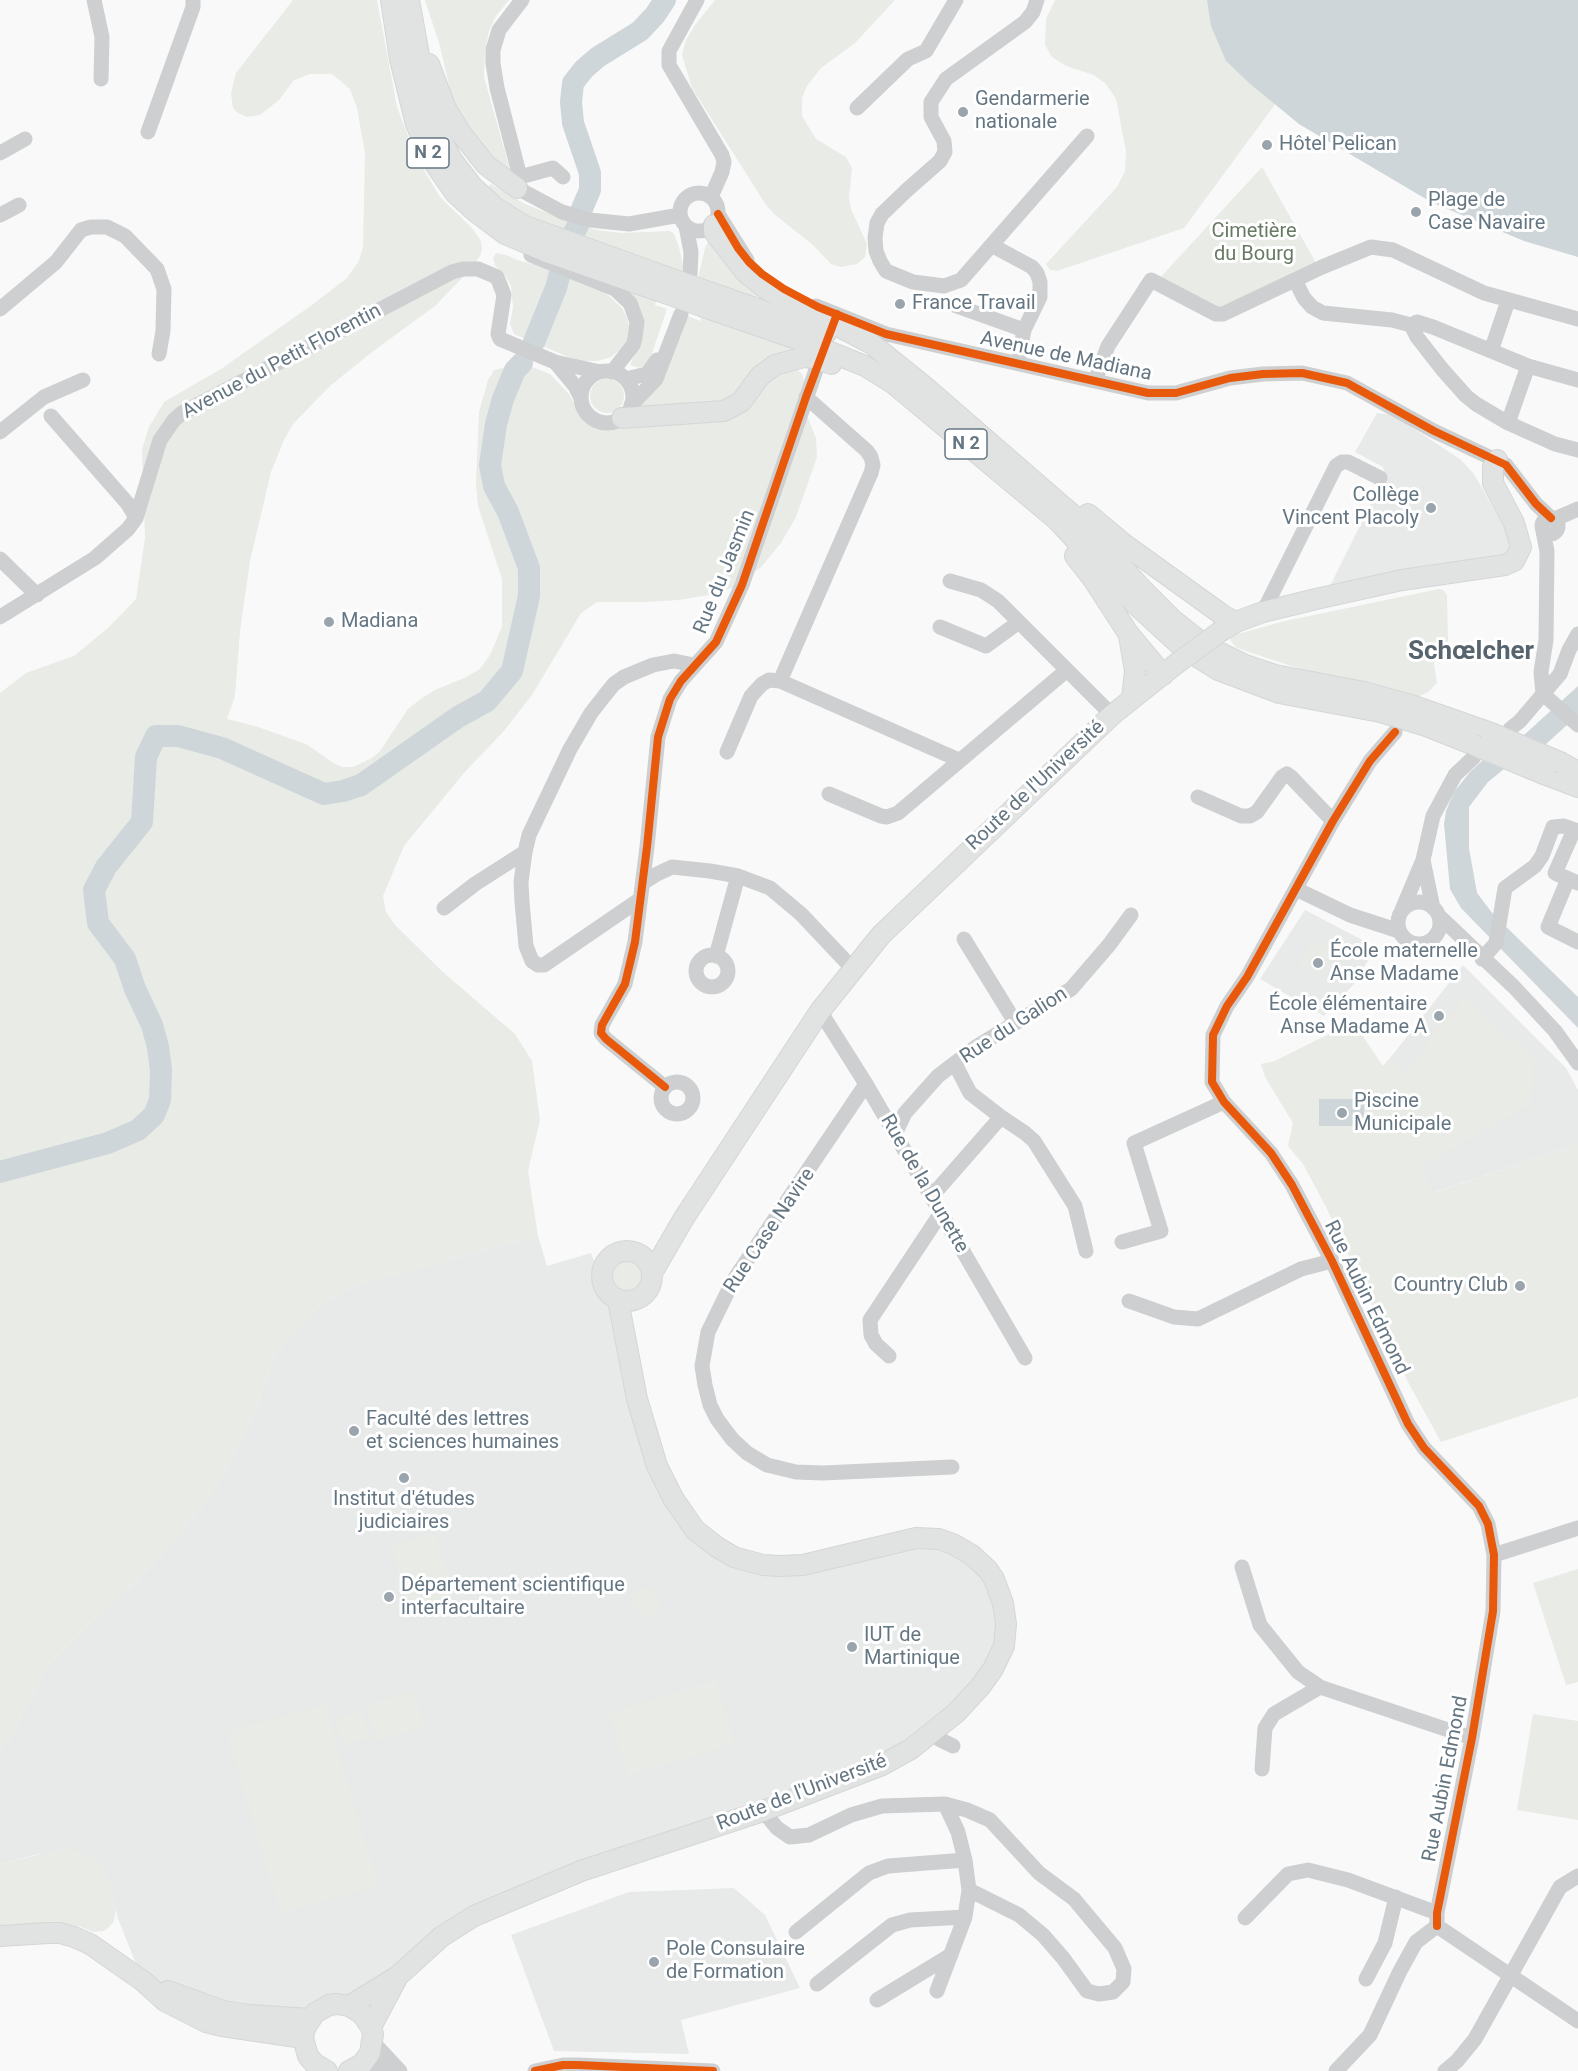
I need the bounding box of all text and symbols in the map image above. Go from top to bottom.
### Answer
place label: Gendarmerie nationale [975,88,1090,135]
marker: Gendarmerie nationale [956,105,970,119]
place label: Hôtel Pelican [1279,133,1397,157]
road number: N 2 [407,138,449,168]
marker: Hôtel Pelican [1260,138,1274,152]
place label: Plage de Case Navaire [1428,189,1545,236]
marker: Plage de Case Navaire [1409,205,1423,219]
park label: Cimetière du Bourg [1211,220,1297,267]
place label: France Travail [912,292,1036,316]
marker: France Travail [893,297,907,311]
street label: Avenue du Petit Florentin [179,299,385,425]
street label: Avenue de Madiana [978,327,1154,387]
road number: N 2 [945,429,987,459]
place label: Collège Vincent Placoly [1282,484,1419,531]
marker: Collège Vincent Placoly [1424,501,1438,515]
street label: Rue du Jasmin [689,506,761,638]
place label: Madiana [341,610,418,634]
marker: Madiana [322,615,336,629]
district label: Schœlcher [1408,636,1534,668]
street label: Route de l'Université [962,716,1110,856]
place label: École maternelle Anse Madame [1330,940,1478,987]
marker: École maternelle Anse Madame [1311,956,1325,970]
street label: Rue du Galion [956,982,1072,1070]
place label: École élémentaire Anse Madame A [1269,993,1427,1040]
marker: École élémentaire Anse Madame A [1432,1009,1446,1023]
place label: Piscine Municipale [1354,1090,1451,1137]
marker: Piscine Municipale [1335,1106,1349,1120]
street label: Rue de la Dunette [875,1110,973,1258]
street label: Rue Case Navire [719,1164,821,1298]
street label: Rue Aubin Edmond [1318,1217,1414,1379]
place label: Country Club [1393,1274,1508,1298]
marker: Country Club [1513,1279,1527,1293]
place label: Faculté des lettres et sciences humaines [366,1408,559,1455]
marker: Faculté des lettres et sciences humaines [347,1424,361,1438]
marker: Institut d'études judiciaires [397,1471,411,1485]
place label: Institut d'études judiciaires [333,1488,475,1535]
place label: Département scientifique interfacultaire [401,1574,625,1621]
marker: Département scientifique interfacultaire [382,1590,396,1604]
place label: IUT de Martinique [864,1624,960,1671]
marker: IUT de Martinique [845,1640,859,1654]
street label: Rue Aubin Edmond [1418,1694,1474,1864]
street label: Route de l'Université [714,1750,890,1836]
place label: Pole Consulaire de Formation [666,1938,805,1985]
marker: Pole Consulaire de Formation [647,1955,661,1969]

